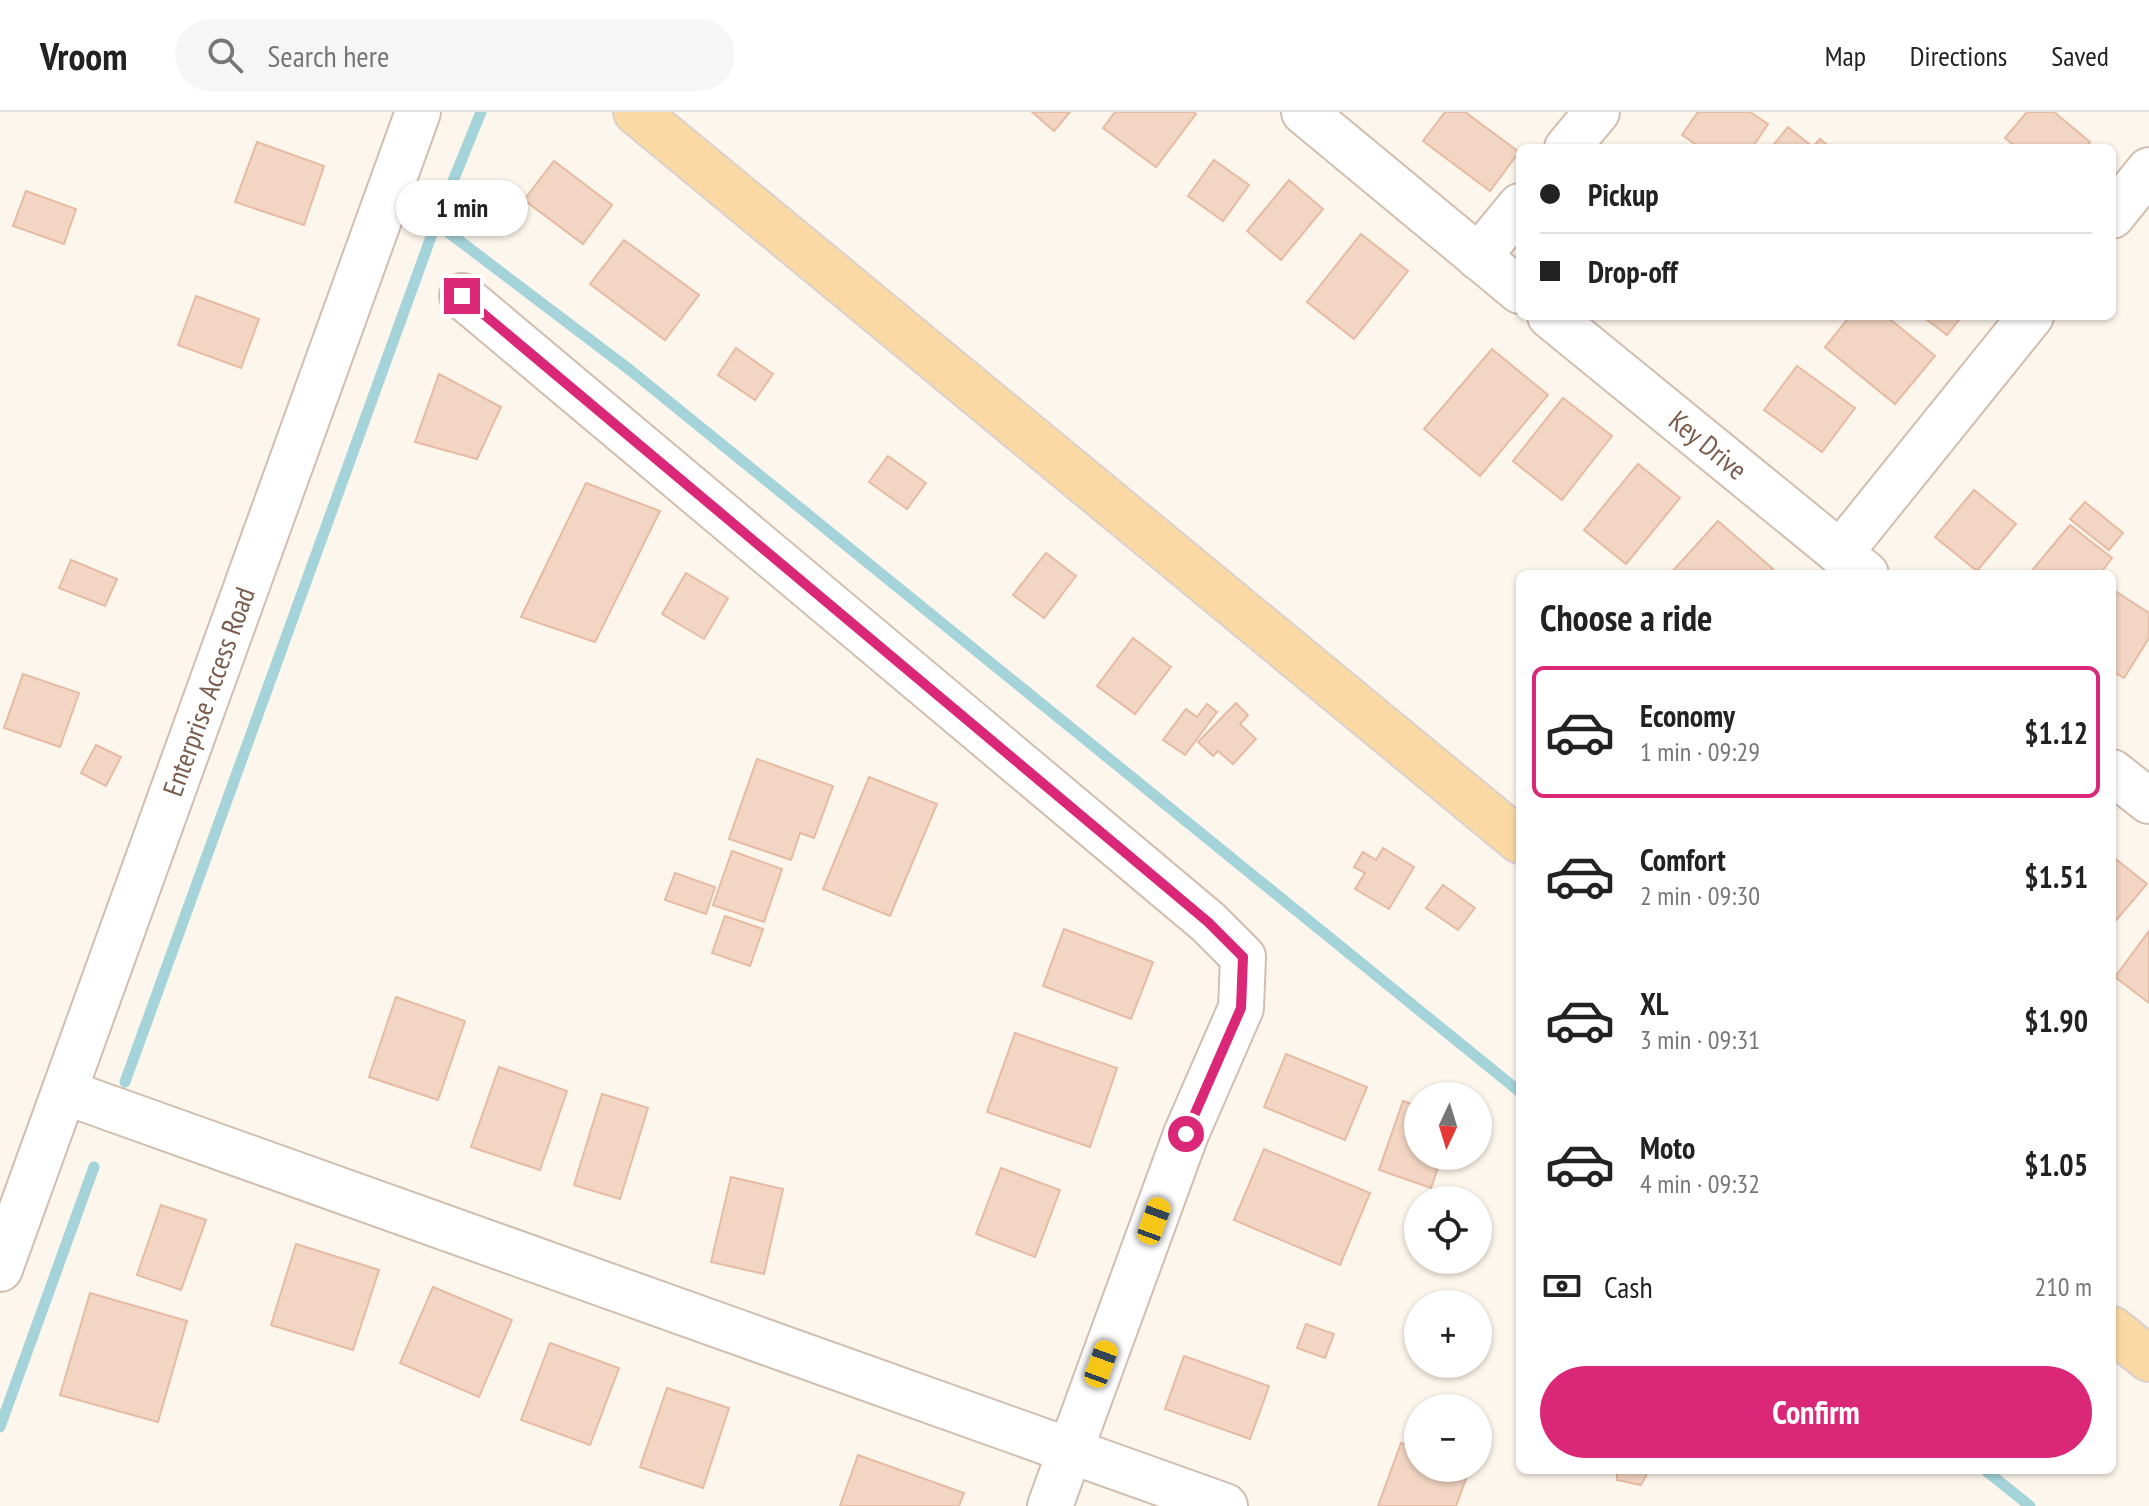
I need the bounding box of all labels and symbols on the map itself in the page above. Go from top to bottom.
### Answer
callout: 1 min [396,180,528,236]
route end [444,278,480,314]
street label: Key Drive [1662,402,1755,488]
street label: Enterprise Access Road [153,582,263,801]
north arrow [1404,1082,1492,1170]
route start [1168,1116,1204,1152]
car [1135,1194,1173,1248]
car [1082,1337,1120,1391]

